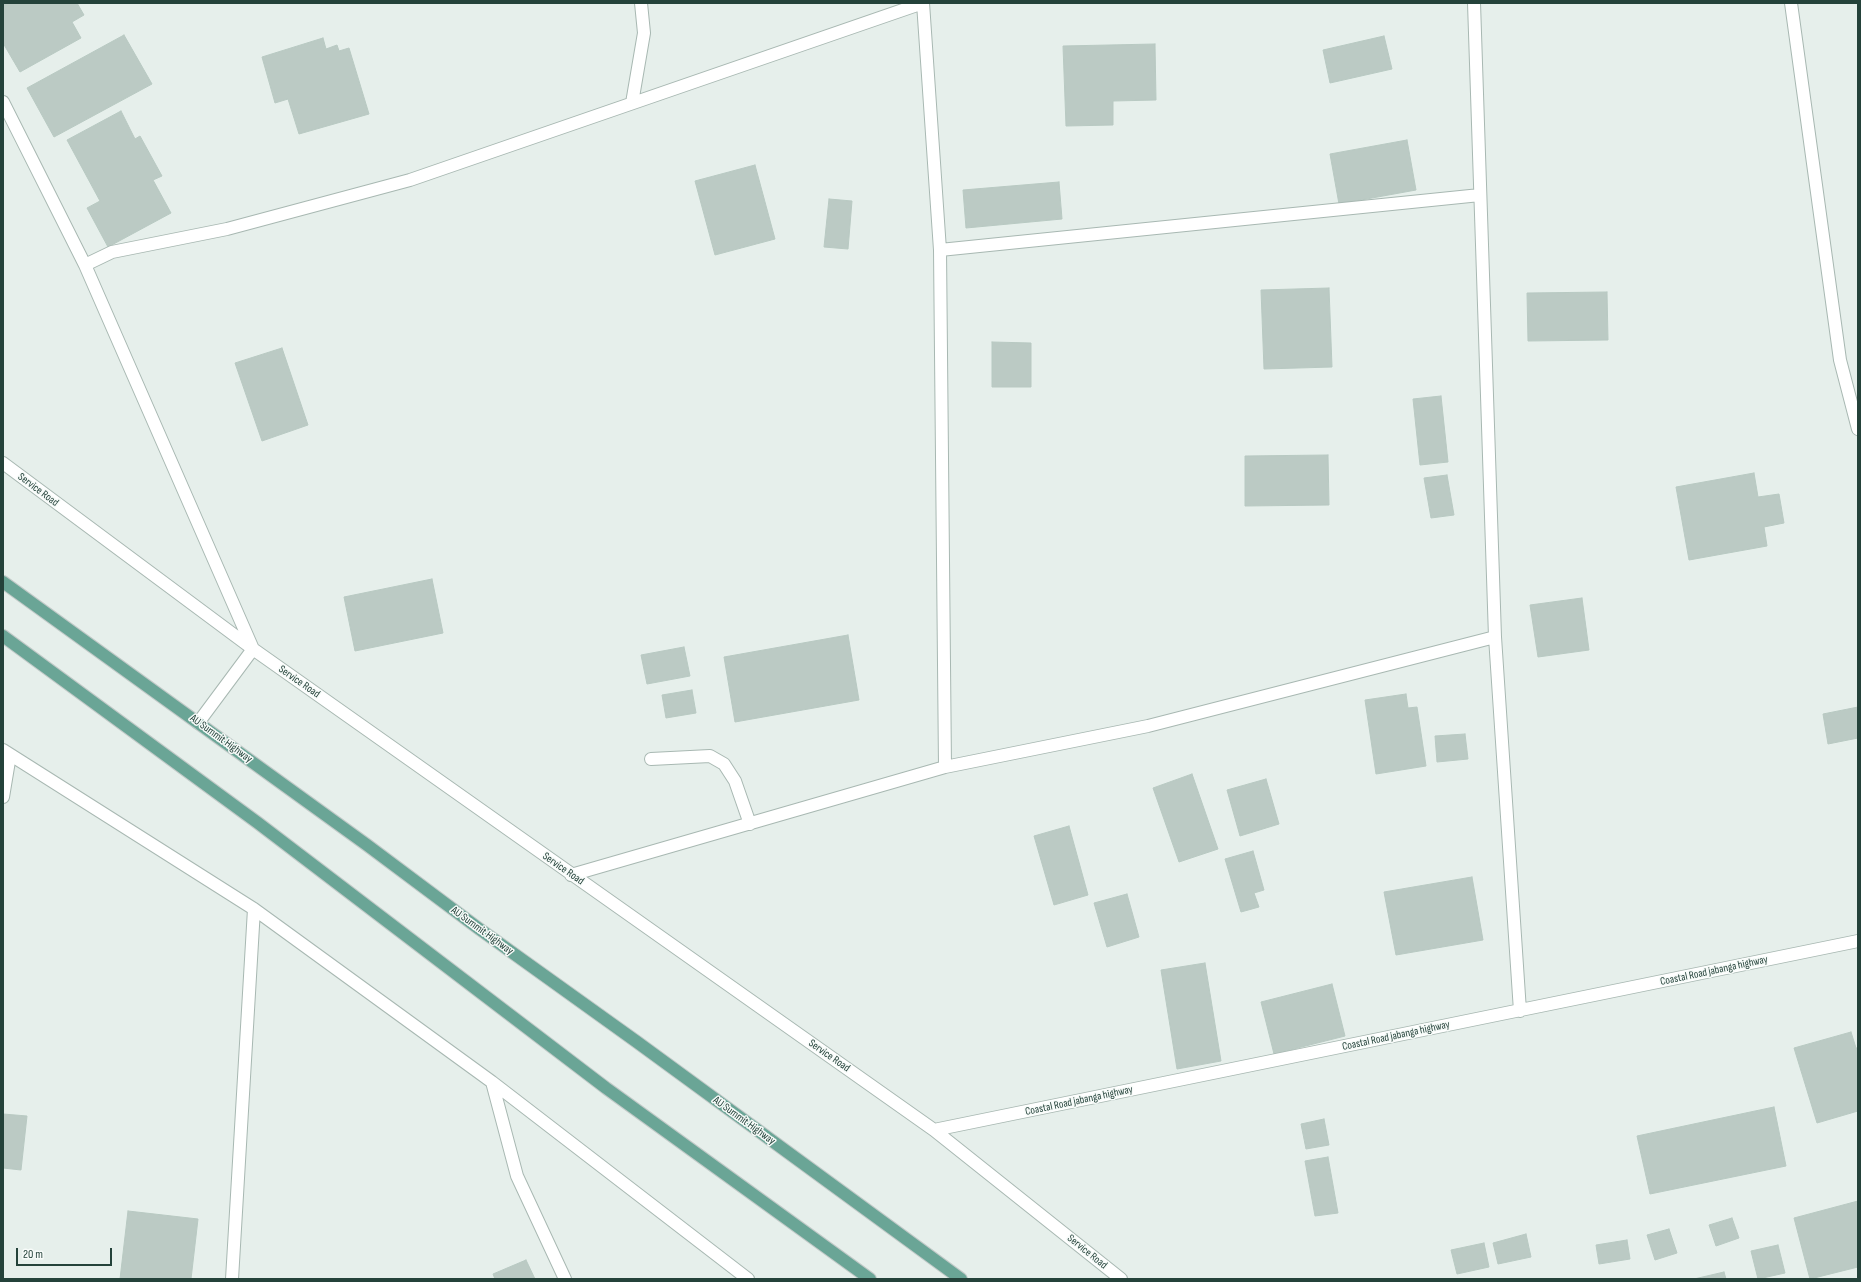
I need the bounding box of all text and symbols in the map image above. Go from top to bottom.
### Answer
street label: Service Road [15,470,61,510]
street label: Service Road [276,663,322,701]
street label: AU Summit Highway [187,712,255,766]
street label: Service Road [540,850,586,888]
street label: AU Summit Highway [448,904,516,958]
street label: Coastal Road jabanga highway [1659,953,1769,989]
street label: Coastal Road jabanga highway [1341,1018,1451,1054]
street label: Service Road [806,1037,852,1075]
street label: Coastal Road jabanga highway [1024,1083,1134,1119]
street label: AU Summit Highway [710,1094,778,1148]
street label: Service Road [1064,1232,1110,1272]
scale bar [18,1240,114,1266]
text: 20 m [23,1247,43,1262]

